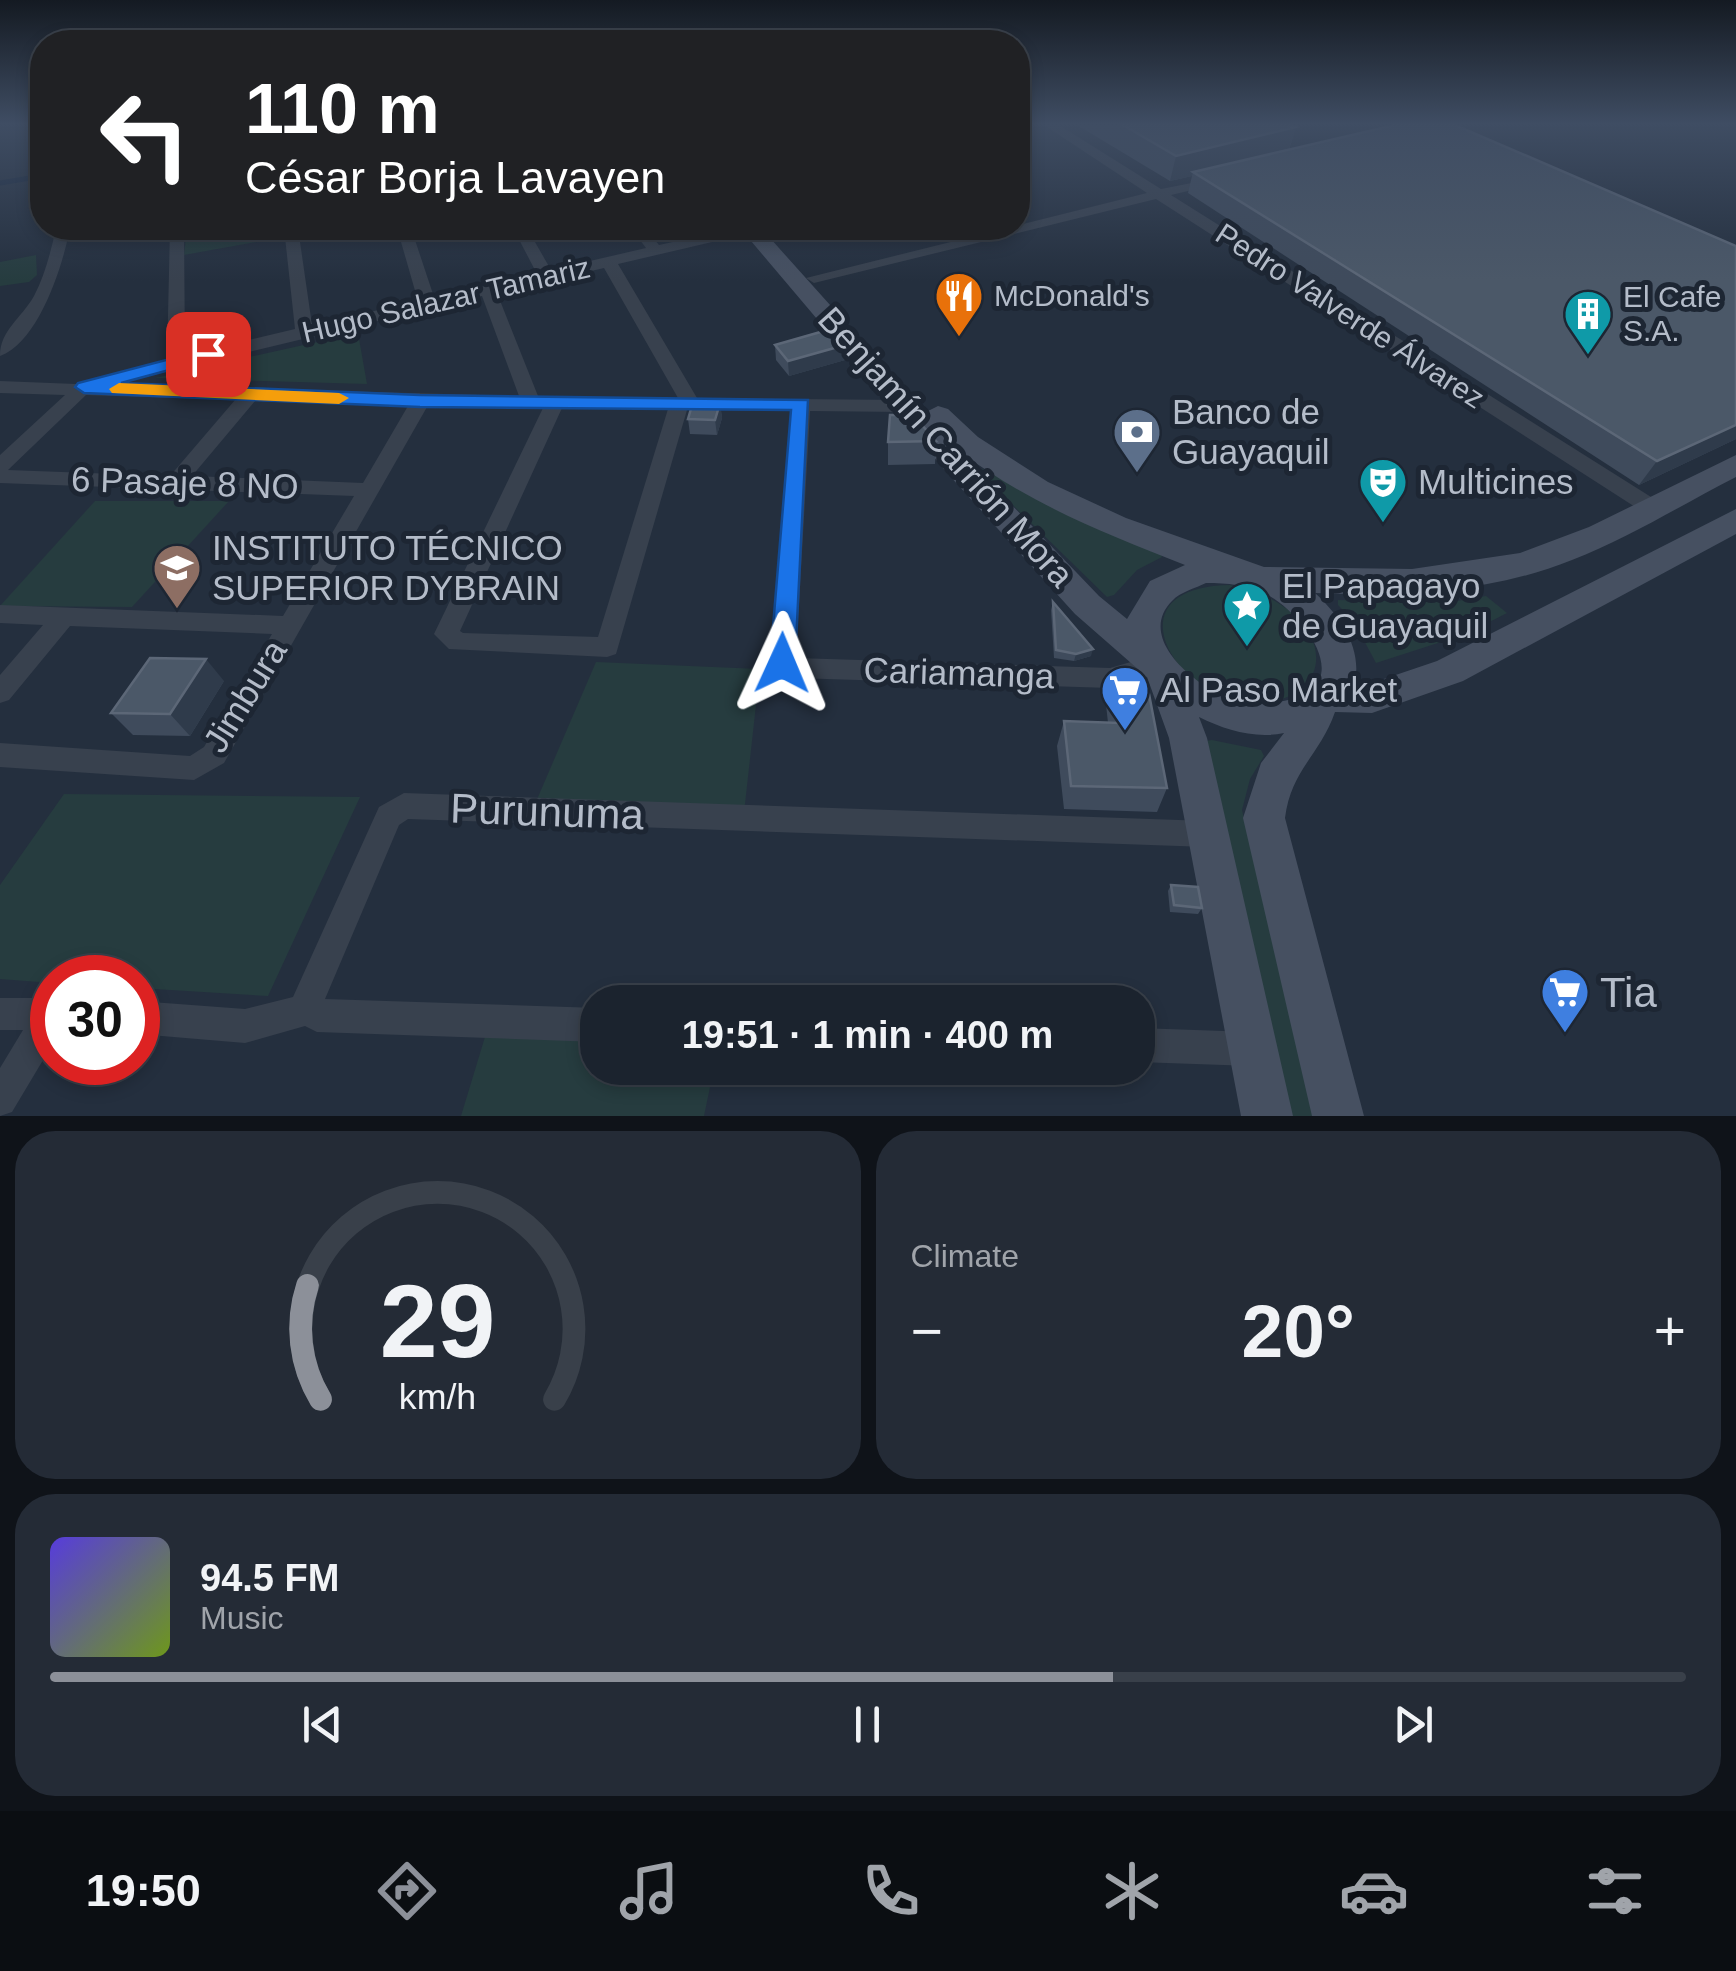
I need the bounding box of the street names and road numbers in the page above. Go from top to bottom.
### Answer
street label: Pedro Valverde Álvarez [1210,217,1490,415]
street label: Hugo Salazar Tamariz [299,250,593,349]
street label: Benjamín Carrión Mora [811,299,1082,595]
street label: 6 Pasaje 8 NO [71,459,299,506]
street label: Jimbura [195,632,294,759]
street label: Cariamanga [863,650,1056,695]
street label: Purunuma [449,785,645,838]

